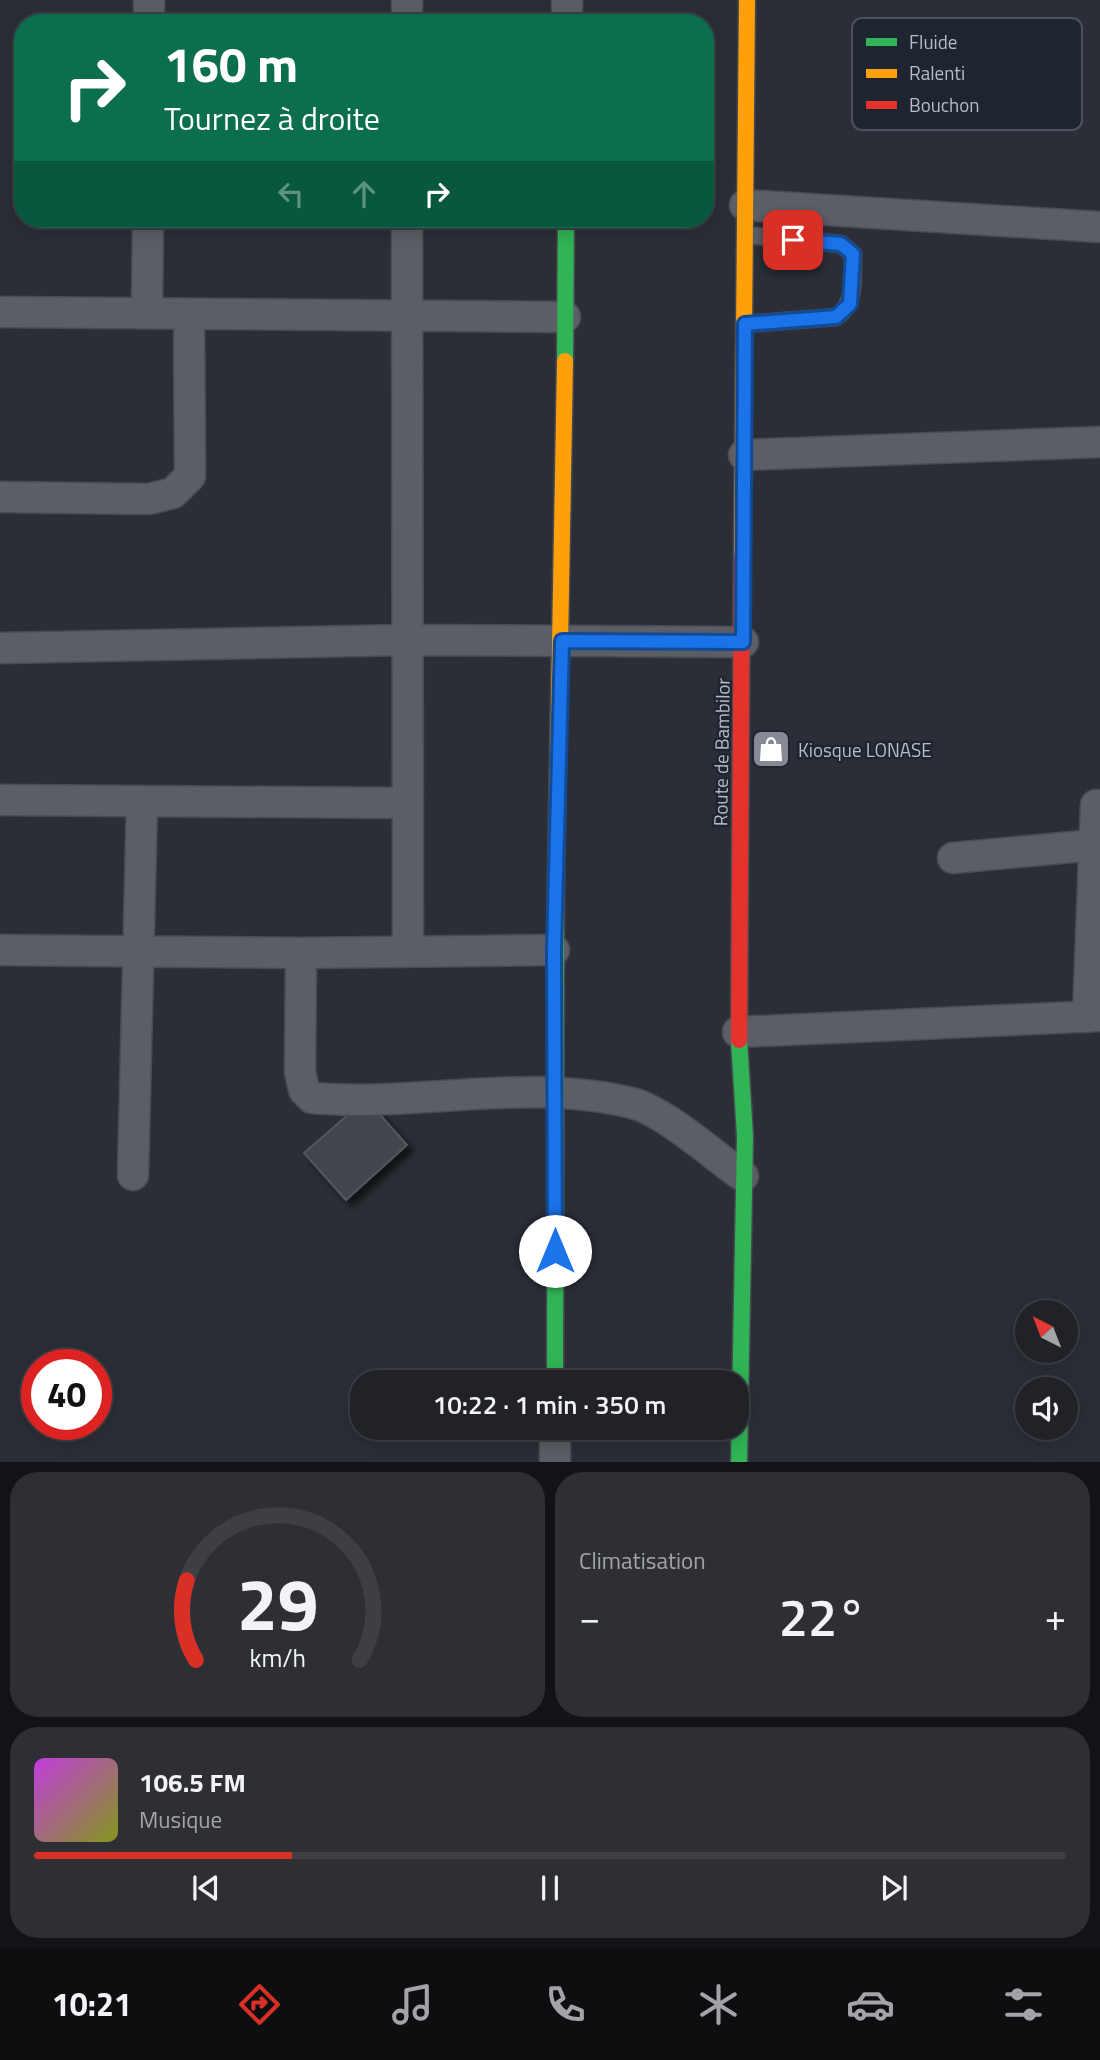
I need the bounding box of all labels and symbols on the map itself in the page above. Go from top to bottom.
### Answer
legend [852,18,1082,130]
text: Fluide [909,27,957,56]
text: Ralenti [909,58,965,87]
text: Bouchon [909,90,980,119]
pin [763,210,823,270]
street label: Route de Bambilor [705,677,737,826]
shop icon: Kiosque LONASE [750,728,792,770]
place label: Kiosque LONASE [798,735,932,764]
position arrow [518,1214,592,1288]
north arrow [1015,1300,1078,1363]
speed limit sign: 40 [21,1349,112,1440]

